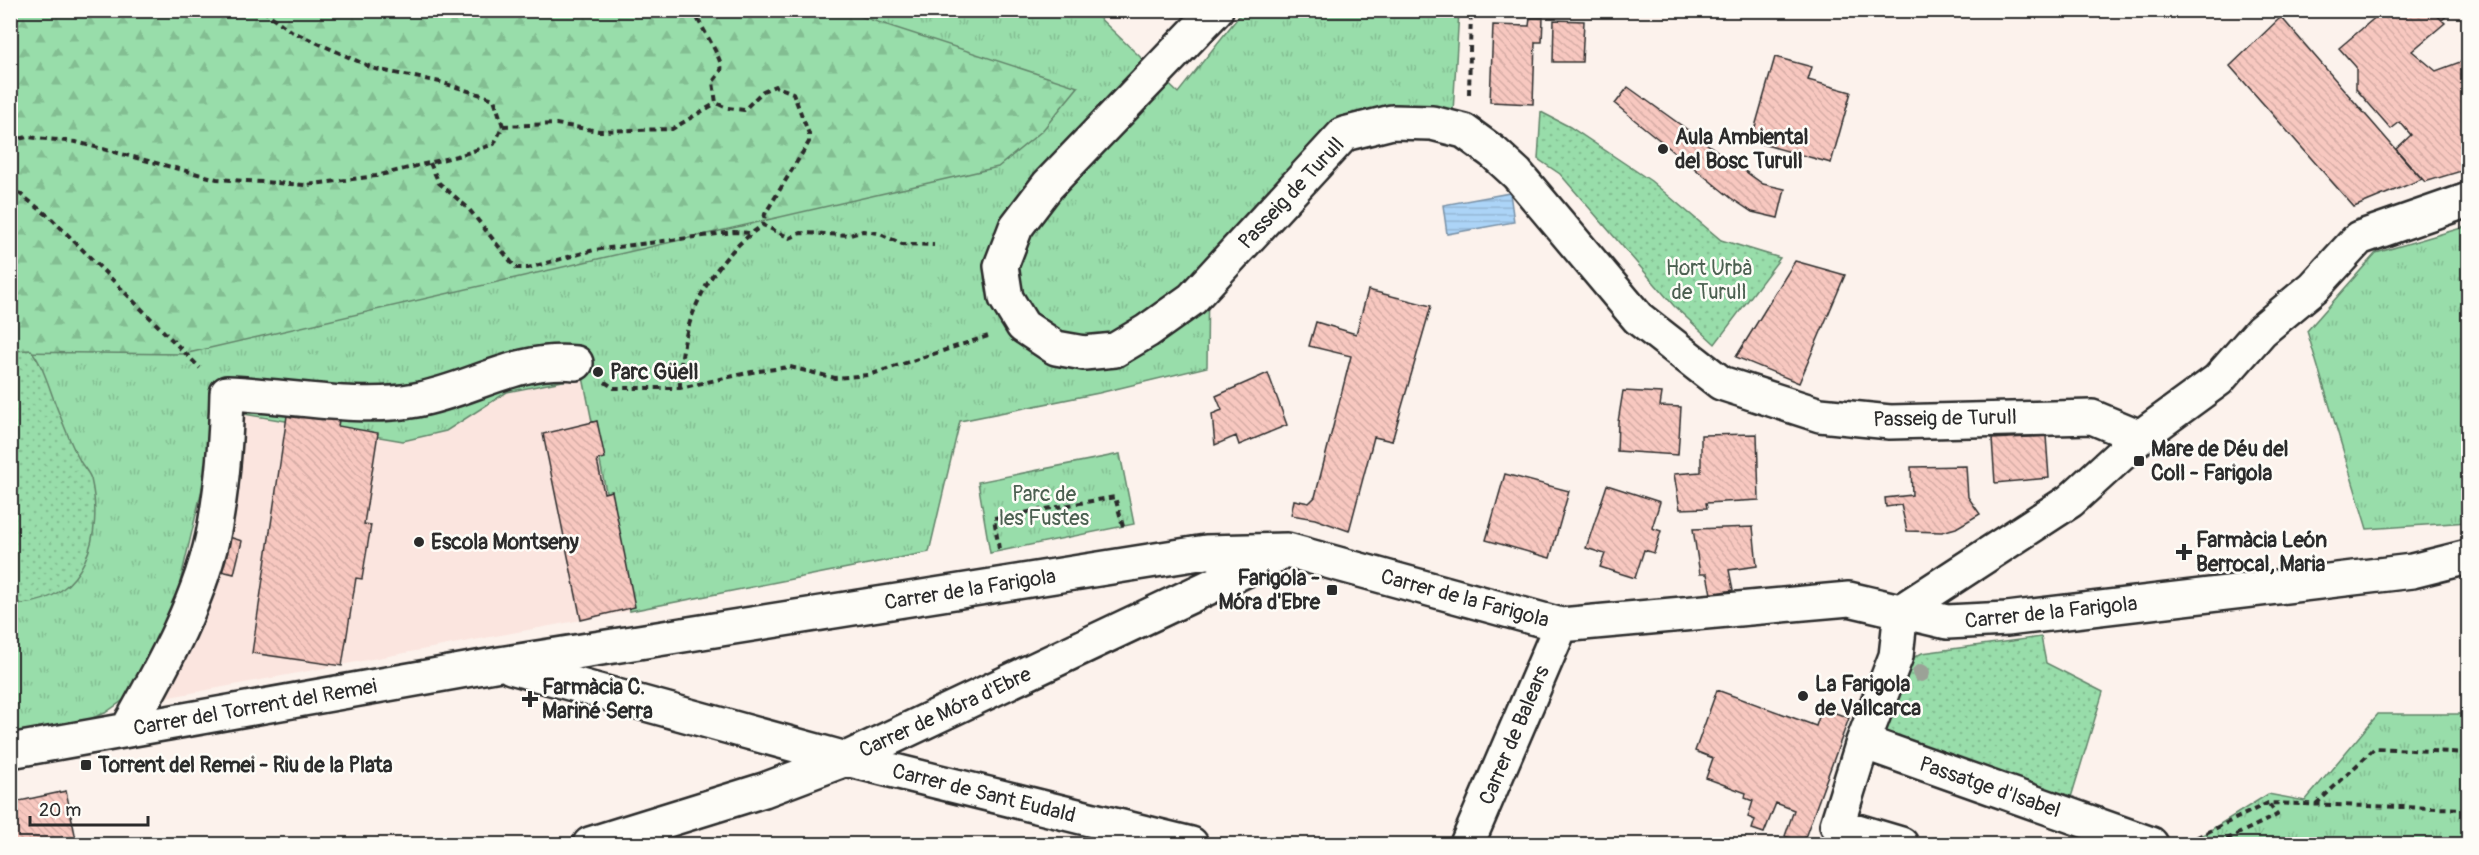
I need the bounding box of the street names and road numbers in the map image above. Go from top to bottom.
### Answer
street label: Passeig de Turull [1233,132,1350,255]
street label: Passeig de Turull [1873,404,2017,433]
street label: Carrer de la Farigola [882,563,1058,616]
street label: Carrer de la Farigola [1378,563,1552,634]
street label: Carrer de la Farigola [1963,590,2139,635]
street label: Carrer de Móra d'Ebre [855,661,1036,764]
street label: Carrer de Balears [1473,661,1556,809]
street label: Carrer del Torrent del Remei [131,673,379,742]
street label: Passatge d'Isabel [1916,751,2064,824]
street label: Carrer de Sant Eudald [889,758,1078,829]

